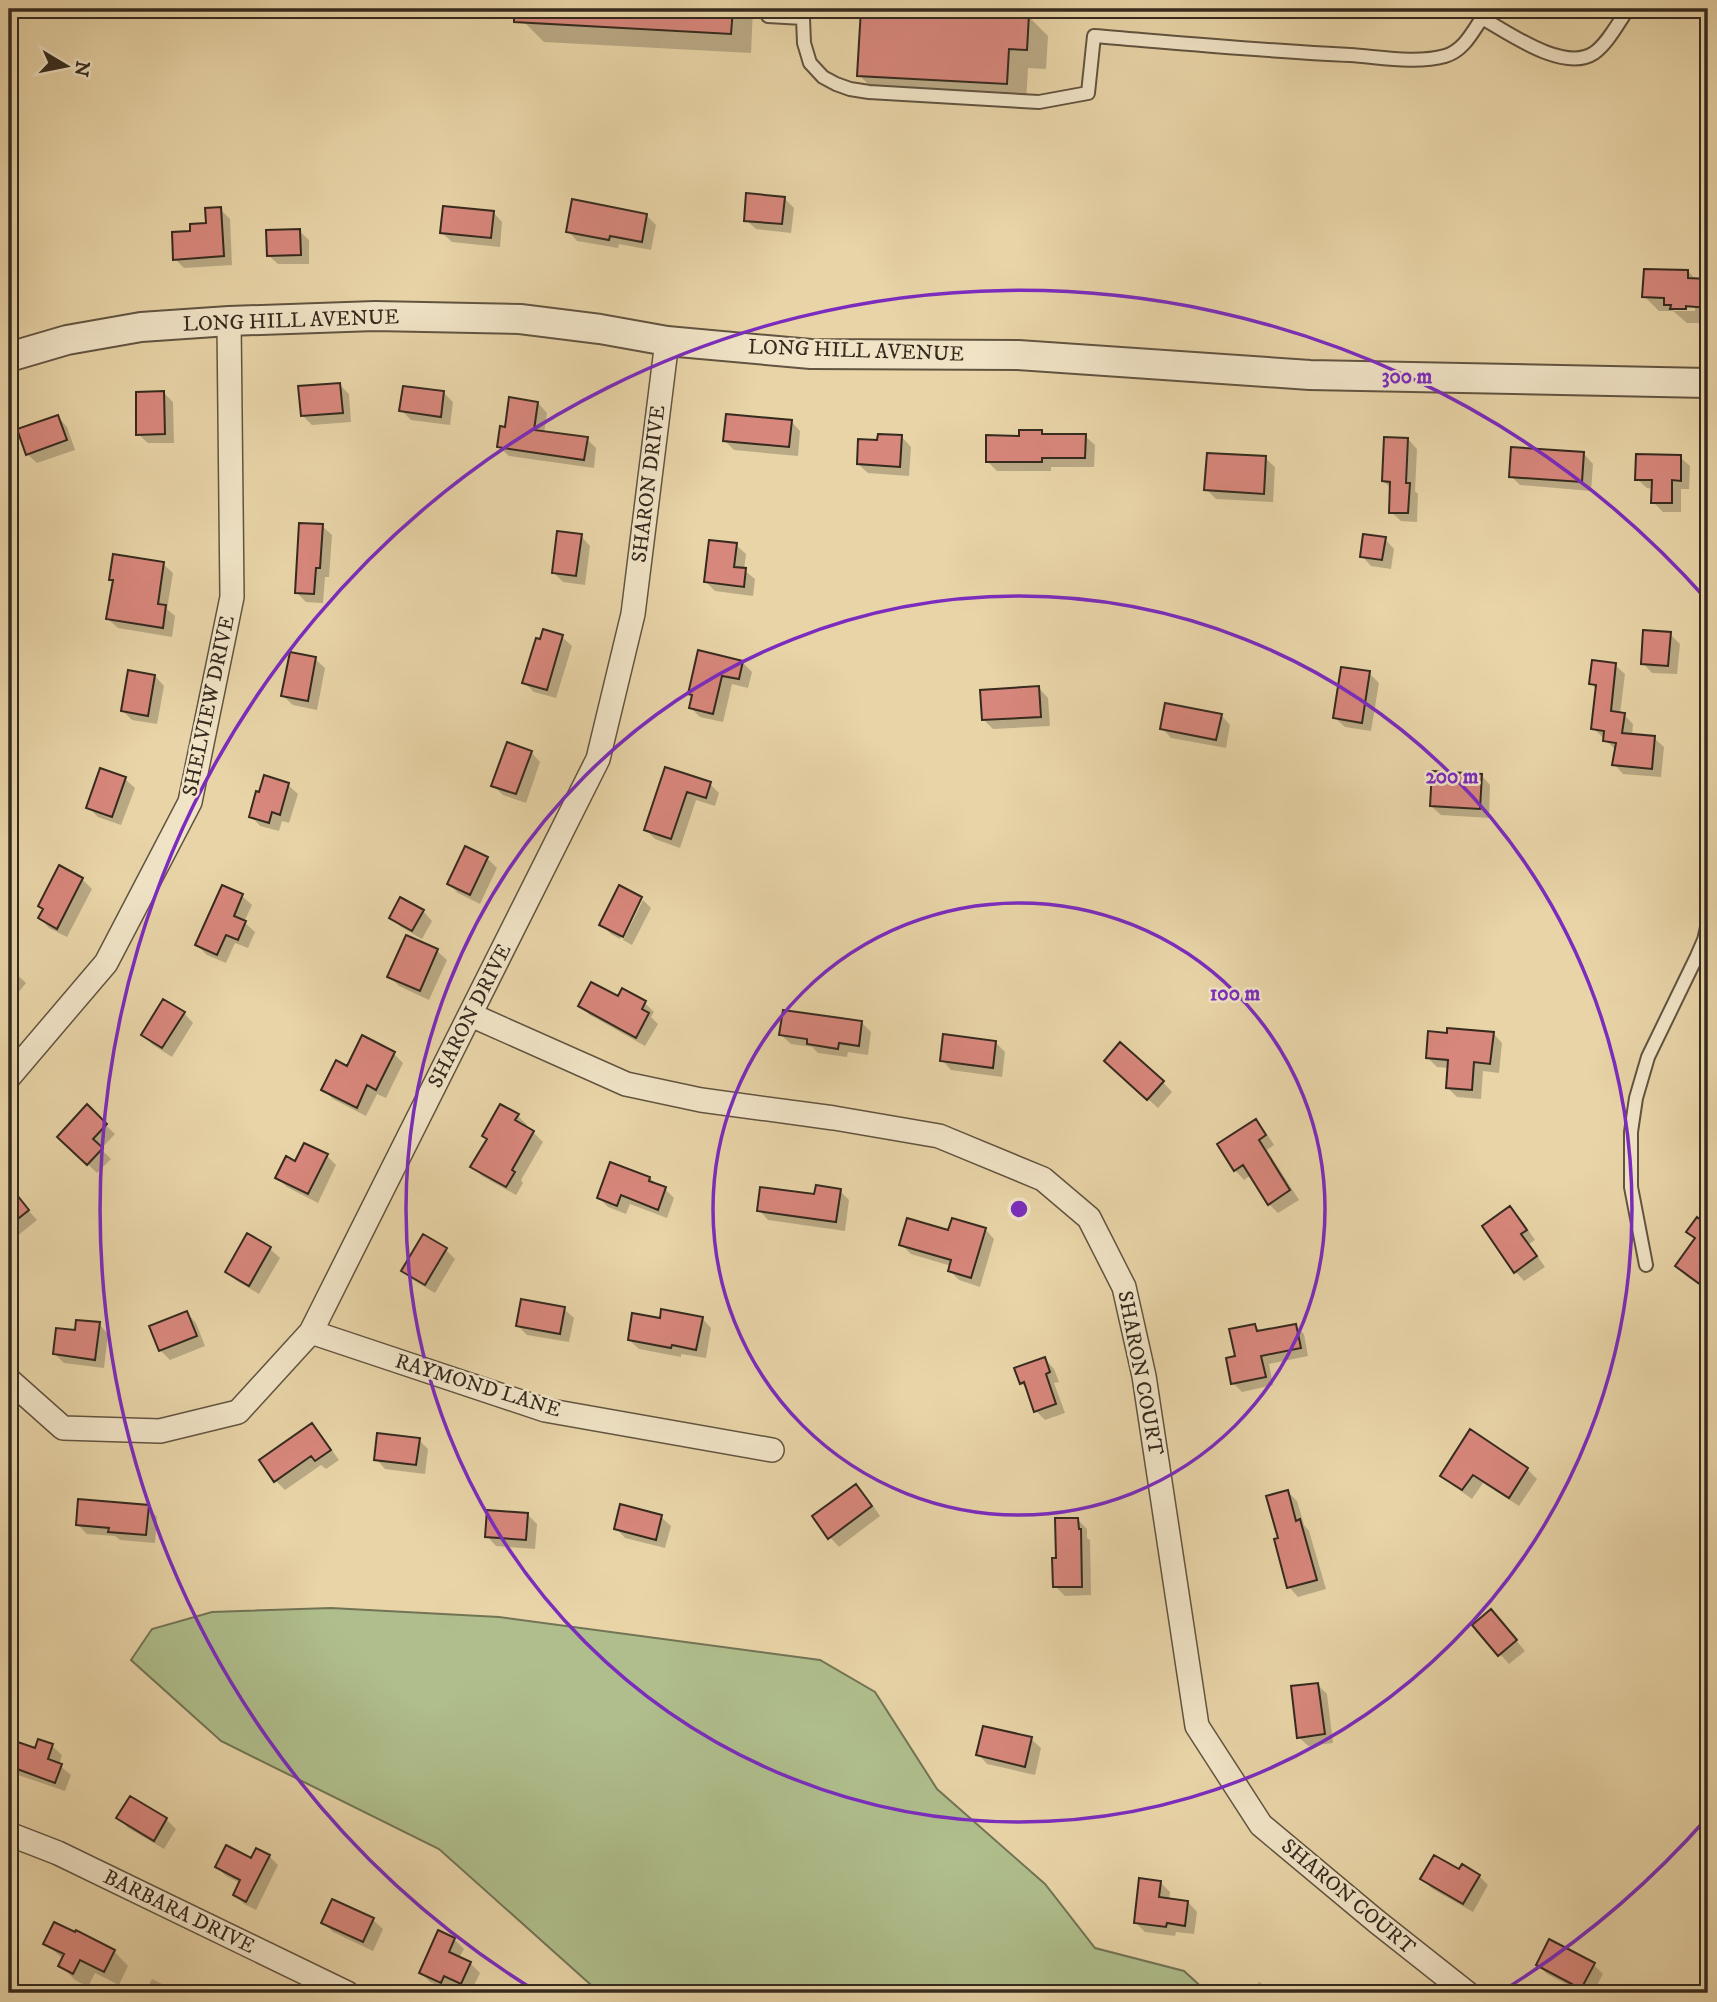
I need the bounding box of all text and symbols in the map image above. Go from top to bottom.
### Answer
north arrow [32,32,102,102]
text: N [69,59,94,79]
street label: LONG HILL AVENUE [182,304,400,338]
street label: LONG HILL AVENUE [747,334,965,368]
text: 300 m [1382,364,1433,390]
street label: SHARON DRIVE [626,404,672,564]
street label: SHELVIEW DRIVE [177,613,241,799]
text: 200 m [1425,764,1479,790]
street label: SHARON DRIVE [422,939,518,1092]
text: 100 m [1210,981,1260,1007]
centre of rings [1007,1197,1031,1221]
street label: SHARON COURT [1111,1289,1169,1458]
street label: RAYMOND LANE [392,1348,564,1424]
street label: SHARON COURT [1276,1833,1420,1961]
street label: BARBARA DRIVE [99,1864,259,1960]

